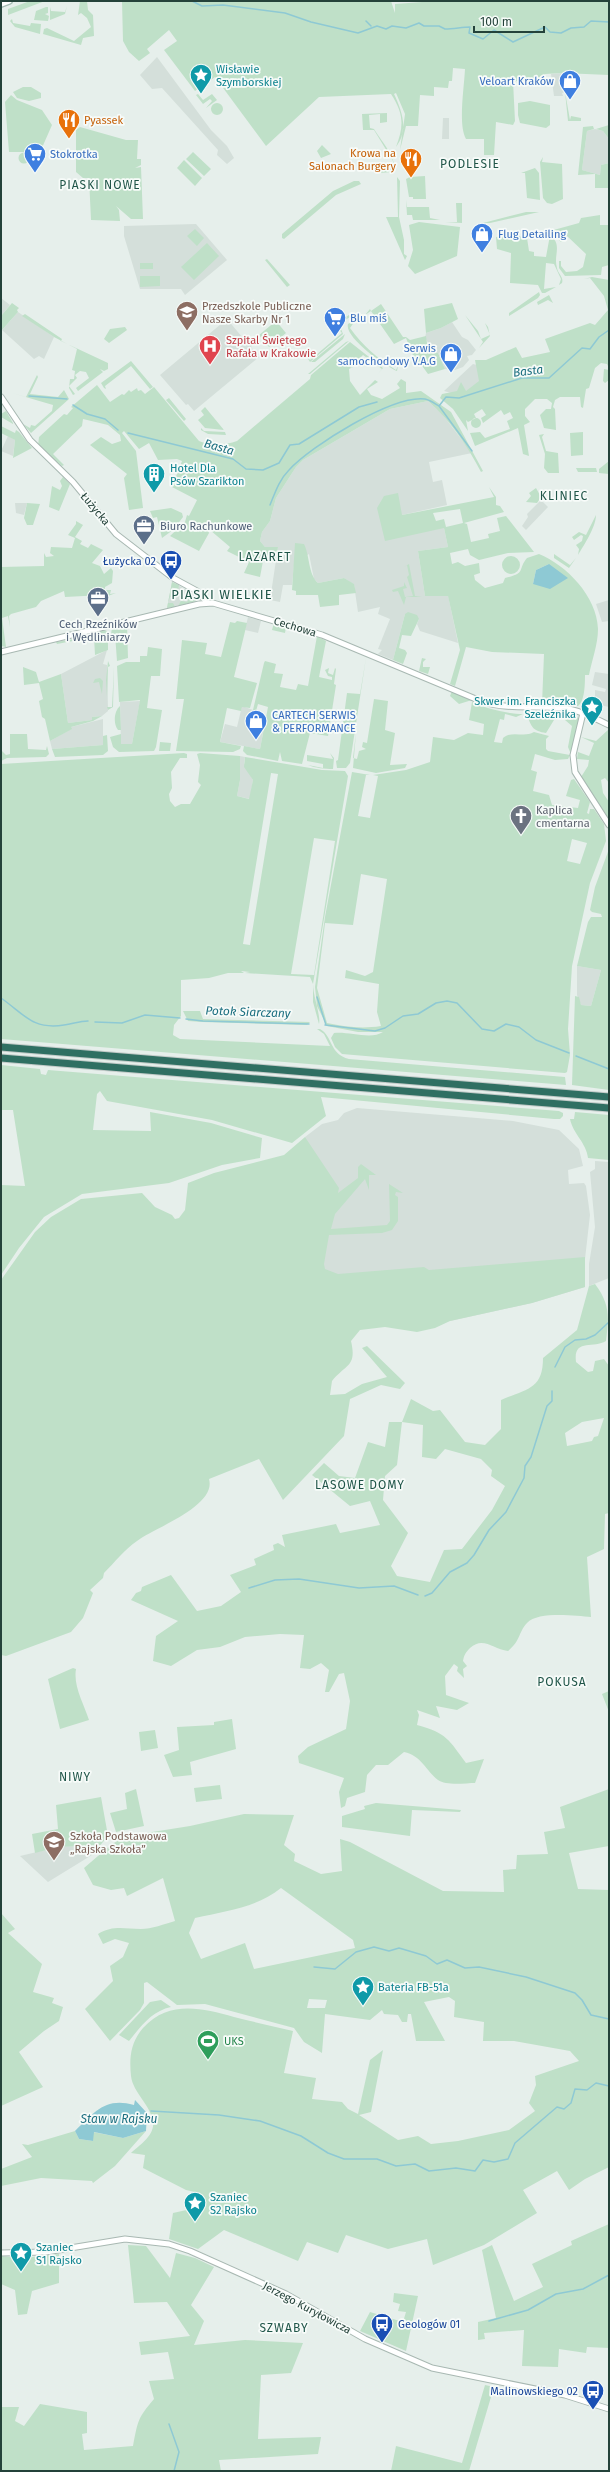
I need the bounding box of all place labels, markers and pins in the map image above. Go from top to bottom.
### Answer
place icon: Wisławie Szymborskiej [188,62,214,95]
place label: Wisławie Szymborskiej [216,63,282,89]
shop icon: Veloart Kraków [557,68,583,101]
place label: Veloart Kraków [479,75,554,88]
restaurant icon: Pyassek [56,107,82,140]
place label: Pyassek [84,114,124,127]
supermarket icon: Stokrotka [22,141,48,174]
restaurant icon: Krowa na Salonach Burgery [398,146,424,179]
place label: Krowa na Salonach Burgery [309,147,397,173]
place label: Stokrotka [50,148,98,161]
shop icon: Flug Detailing [469,221,495,254]
place label: Flug Detailing [498,228,566,241]
school or university icon: Przedszkole Publiczne Nasze Skarby Nr 1 [174,299,200,332]
place label: Przedszkole Publiczne Nasze Skarby Nr 1 [202,300,311,326]
supermarket icon: Blu miś [322,305,348,338]
place label: Blu miś [350,312,387,325]
hospital icon: Szpital Świętego Rafała w Krakowie [197,333,223,366]
place label: Szpital Świętego Rafała w Krakowie [226,333,316,360]
shop icon: Serwis samochodowy V.A.G [438,341,464,374]
place label: Serwis samochodowy V.A.G [338,342,436,368]
building icon: Hotel Dla Psów Szarikton [141,461,167,494]
place label: Hotel Dla Psów Szarikton [170,462,245,488]
office icon: Biuro Rachunkowe [131,513,157,546]
place label: Biuro Rachunkowe [160,520,252,533]
bus stop icon: Łużycka 02 [158,548,184,581]
place label: Łużycka 02 [103,555,156,568]
office icon: Cech Rzeźników i Wędliniarzy [85,585,111,618]
place label: Cech Rzeźników i Wędliniarzy [59,618,137,644]
place icon: Skwer im. Franciszka Szeleźnika [579,694,605,727]
place label: Skwer im. Franciszka Szeleźnika [474,695,576,721]
shop icon: CARTECH SERWIS & PERFORMANCE [243,708,269,741]
place label: CARTECH SERWIS & PERFORMANCE [272,709,356,735]
church icon: Kaplica cmentarna [508,803,534,836]
place label: Kaplica cmentarna [536,804,590,830]
school or university icon: Szkoła Podstawowa „Rajska Szkoła” [41,1829,67,1862]
place label: Szkoła Podstawowa „Rajska Szkoła” [70,1830,167,1856]
place icon: Bateria FB-51a [350,1974,376,2007]
place label: Bateria FB-51a [378,1981,449,1994]
sports icon: UKS [195,2028,221,2061]
place label: UKS [224,2035,244,2048]
place icon: Szaniec S2 Rajsko [182,2190,208,2223]
place label: Szaniec S2 Rajsko [210,2191,257,2217]
place icon: Szaniec S1 Rajsko [8,2240,34,2273]
place label: Szaniec S1 Rajsko [36,2241,82,2267]
bus stop icon: Geologów 01 [369,2311,395,2344]
place label: Geologów 01 [398,2318,460,2331]
bus stop icon: Malinowskiego 02 [580,2378,606,2411]
place label: Malinowskiego 02 [490,2385,578,2398]

